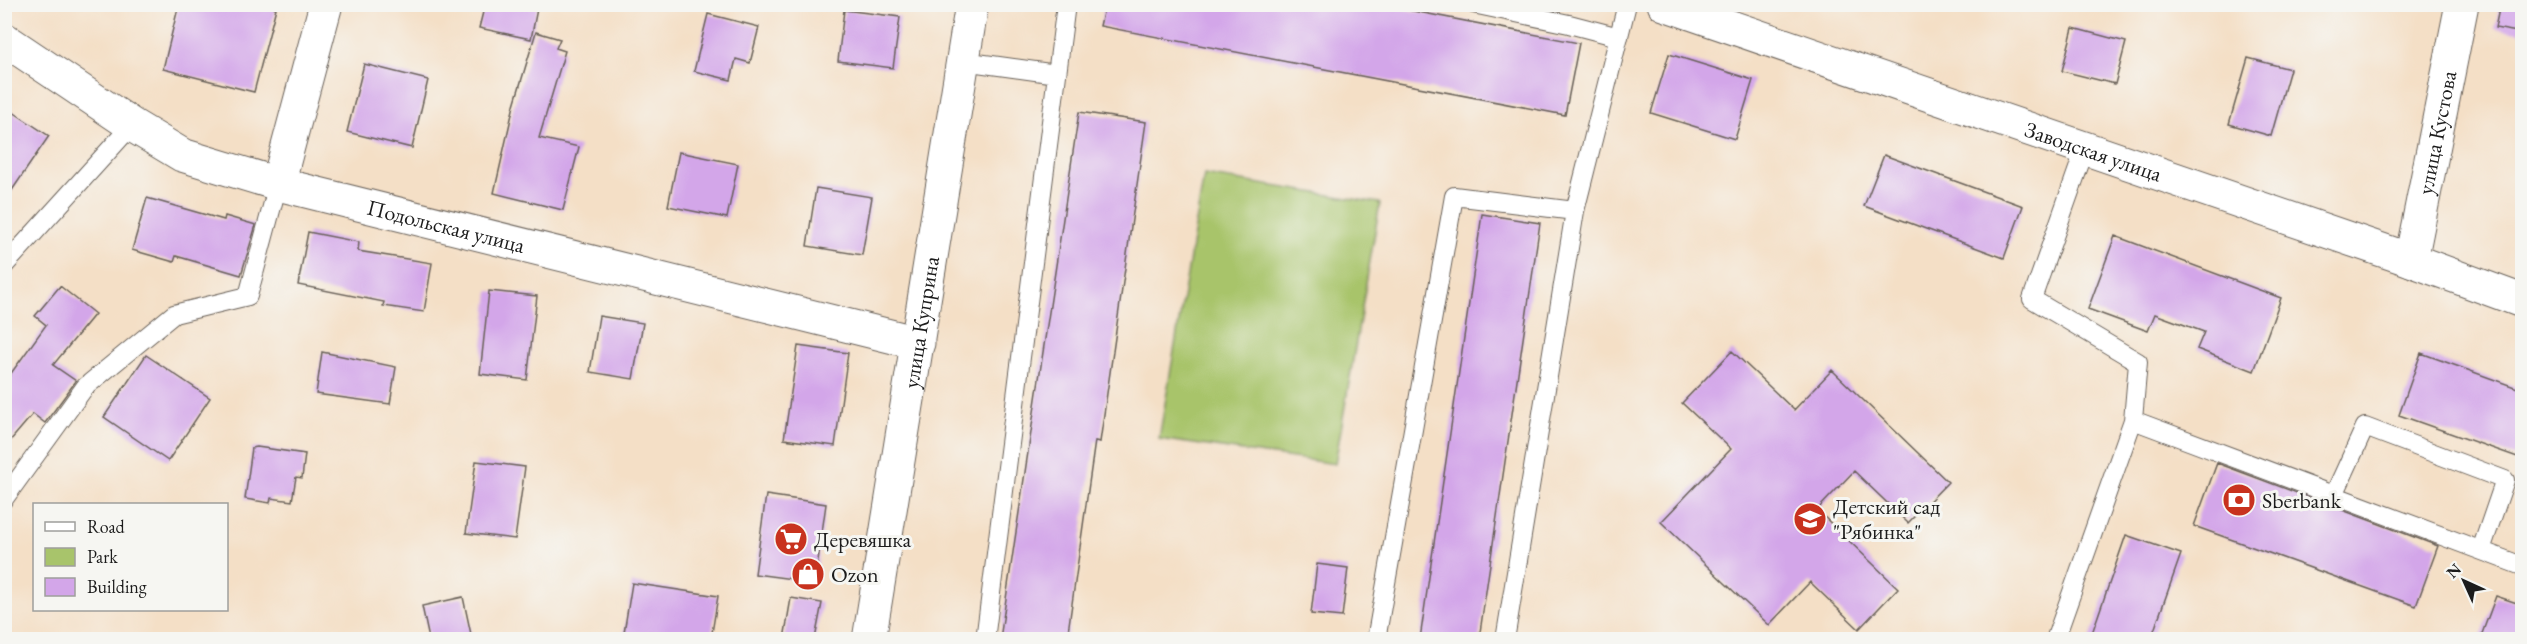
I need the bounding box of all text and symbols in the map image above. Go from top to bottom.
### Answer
street label: улица Кустова [2410,68,2463,197]
street label: Заводская улица [2021,115,2166,189]
street label: Подольская улица [364,193,528,260]
street label: улица Куприна [896,254,946,390]
bank icon: Sberbank [2221,482,2257,518]
place label: Sberbank [2262,486,2342,515]
place label: Детский сад "Рябинка" [1833,492,1940,546]
school or university icon: Детский сад "Рябинка" [1792,501,1828,537]
legend [33,503,228,611]
text: Road [87,515,126,538]
supermarket icon: Деревяшка [773,521,809,557]
place label: Деревяшка [814,525,912,554]
text: Park [87,545,118,568]
north arrow [2434,551,2494,611]
shop icon: Ozon [790,556,826,592]
text: N [2442,559,2466,583]
place label: Ozon [831,560,879,589]
text: Building [87,575,147,598]

